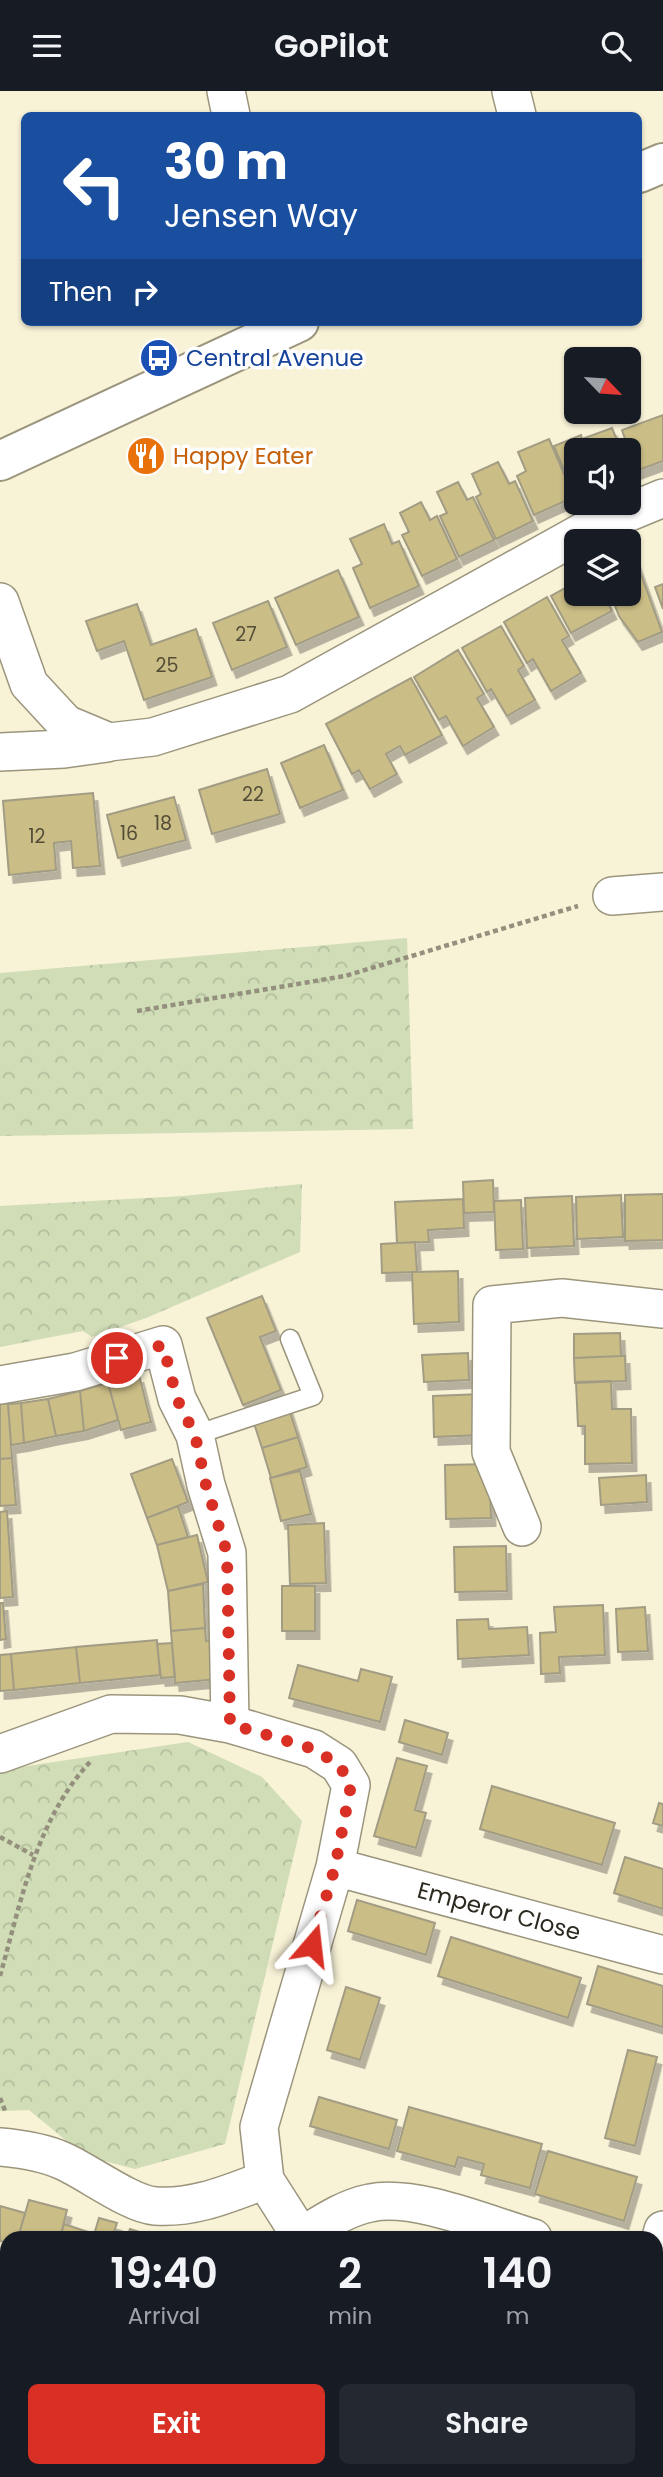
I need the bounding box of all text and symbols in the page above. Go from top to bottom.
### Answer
text: GoPilot [274,23,389,68]
icon: menu [28,27,66,65]
icon: search [597,27,635,65]
text: 30 m [164,128,288,196]
icon: left [49,140,140,231]
text: Jensen Way [164,193,358,238]
icon: right [126,273,164,311]
text: Then [49,274,112,310]
bus stop icon: Central Avenue [138,337,180,379]
place label: Central Avenue [186,342,363,374]
north arrow [564,347,640,423]
map controls [564,347,641,606]
restaurant icon: Happy Eater [125,435,167,477]
button: sound [564,438,641,515]
place label: Happy Eater [173,440,313,472]
button: layers [564,529,641,606]
house number: 27 [235,621,257,648]
house number: 25 [156,652,178,679]
house number: 22 [242,781,264,808]
house number: 18 [154,810,172,837]
house number: 16 [120,820,138,847]
house number: 12 [28,823,46,850]
pin [87,1328,147,1388]
icon: arrive [98,1339,136,1377]
street label: Emperor Close [414,1874,584,1948]
position arrow [275,1908,349,1982]
text: 19:40 [110,2244,218,2303]
text: 2 [338,2244,362,2303]
text: 140 [483,2244,553,2303]
text: Arrival [128,2300,200,2332]
text: min [328,2300,372,2332]
text: m [506,2300,529,2332]
button: Exit [28,2384,325,2464]
button: Share [339,2384,635,2464]

